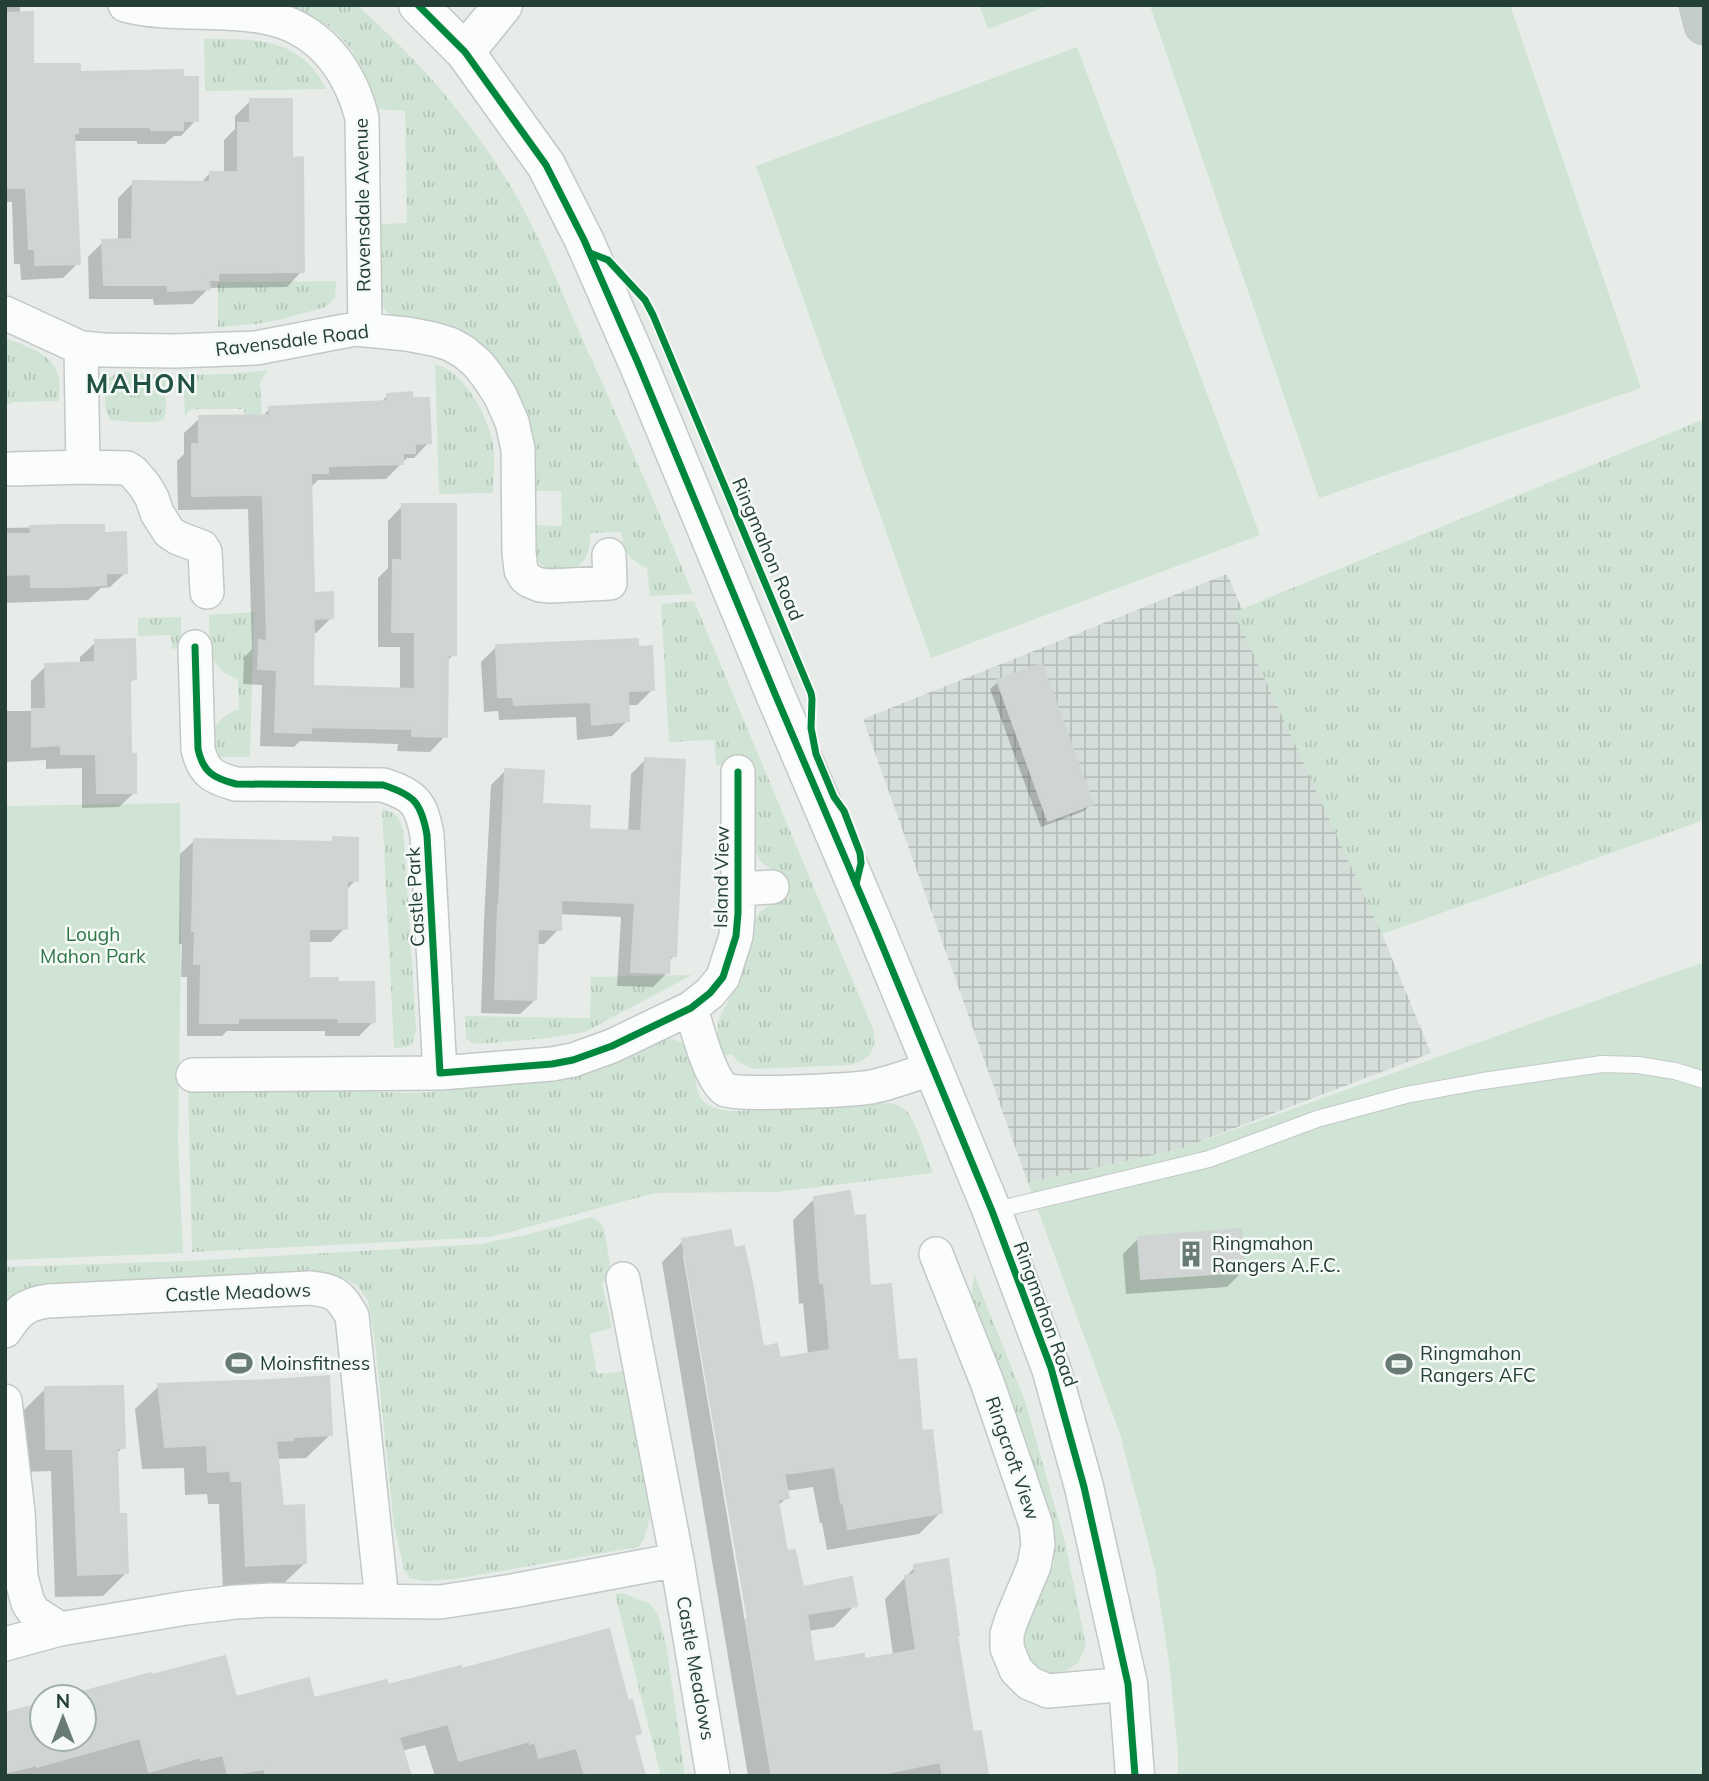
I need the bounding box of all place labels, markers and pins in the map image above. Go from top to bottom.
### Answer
place label: Ringmahon Rangers A.F.C. [1212,1231,1341,1277]
building icon: Ringmahon Rangers A.F.C. [1176,1239,1206,1269]
place label: Ringmahon Rangers AFC [1420,1341,1536,1387]
sports icon: Moinsfitness [224,1348,254,1378]
sports icon: Ringmahon Rangers AFC [1384,1349,1414,1379]
place label: Moinsfitness [260,1351,370,1375]

